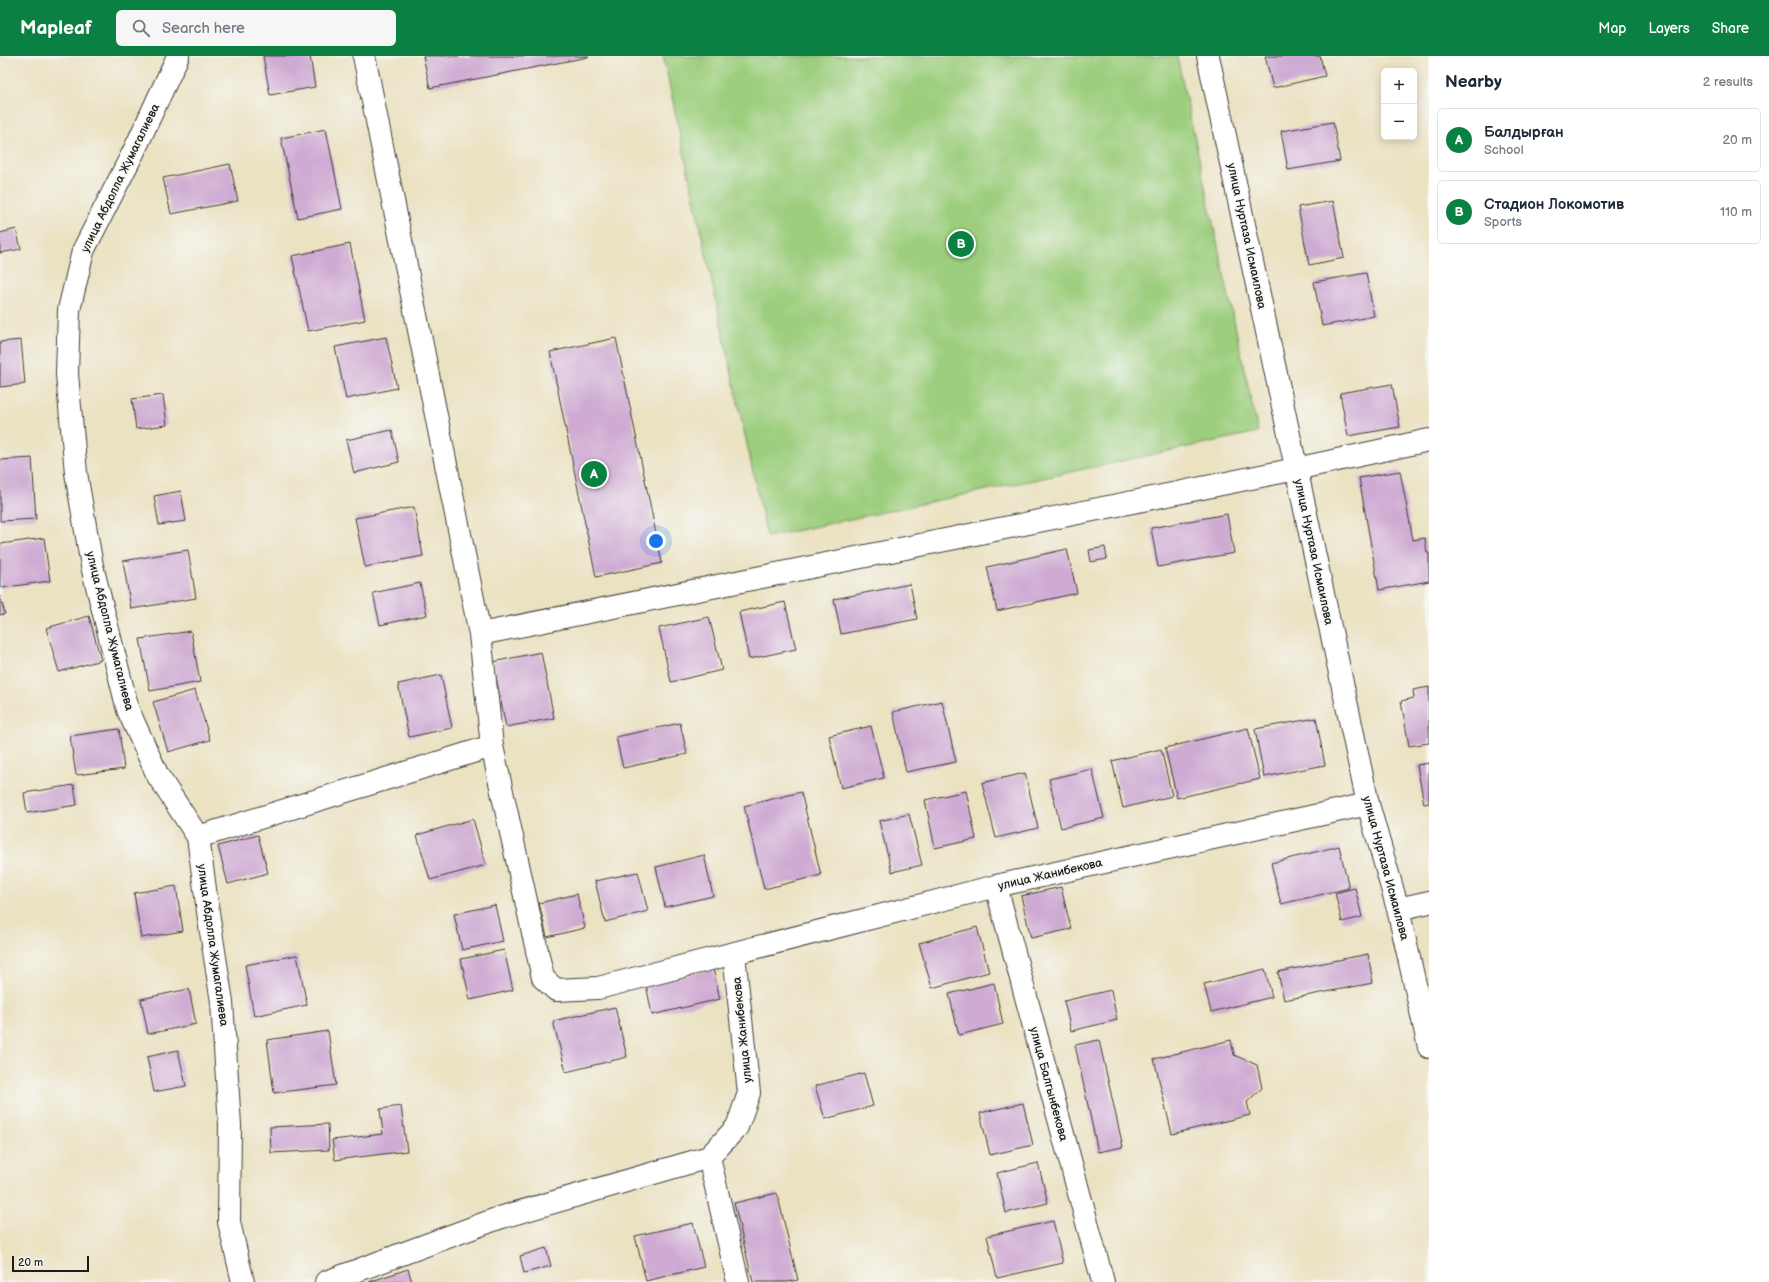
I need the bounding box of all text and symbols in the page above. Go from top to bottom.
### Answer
search box [116,10,396,46]
text: Mapleaf [20,17,92,40]
icon: search [130,17,152,39]
text: Search here [162,19,245,38]
text: Map [1598,20,1626,37]
text: Layers [1648,20,1690,37]
text: Share [1712,20,1749,37]
map controls [1381,68,1417,140]
button: + [1381,68,1417,104]
text: Nearby [1445,72,1502,92]
text: 2 results [1703,74,1753,90]
street label: улица Абдолла Жумагалиева [78,101,163,255]
button: − [1381,104,1417,140]
text: Балдырған [1484,123,1564,142]
text: A [1455,132,1463,148]
text: 20 m [1722,132,1752,148]
text: School [1484,142,1524,158]
street label: улица Нуртаза Исмаилова [1224,162,1269,310]
text: Стадион Локомотив [1484,195,1624,214]
text: B [1454,204,1464,220]
text: 110 m [1720,204,1752,220]
text: Sports [1484,214,1522,230]
pin: B [948,229,974,259]
pin: A [581,459,607,489]
street label: улица Нуртаза Исмаилова [1291,478,1336,626]
your location [646,531,666,551]
street label: улица Абдолла Жумагалиева [82,550,137,712]
street label: улица Нуртаза Исмаилова [1359,794,1412,942]
street label: улица Жанибекова [996,855,1104,894]
street label: улица Абдолла Жумагалиева [194,863,231,1027]
street label: улица Жанибекова [729,976,756,1084]
street label: улица Балгынбекова [1026,1025,1071,1143]
scale bar [12,1254,89,1273]
text: 20 m [18,1256,43,1269]

